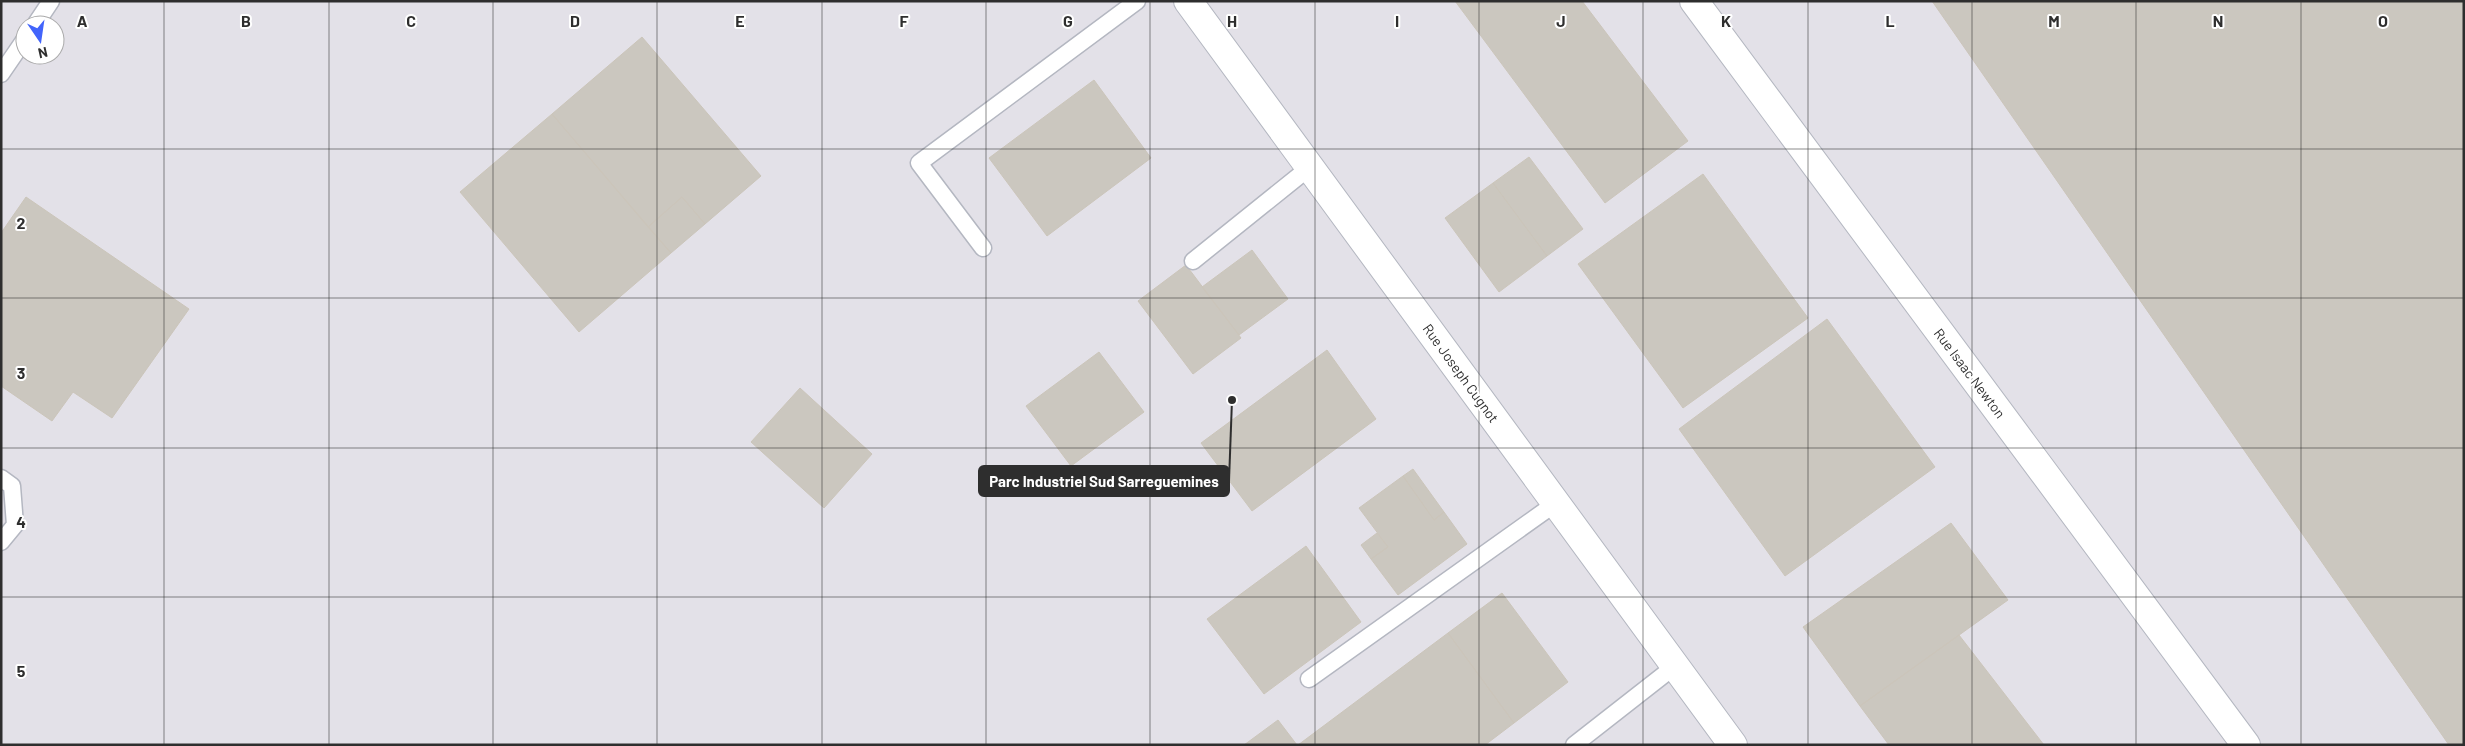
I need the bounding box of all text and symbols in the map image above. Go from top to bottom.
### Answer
text: A [77,11,88,30]
text: B [241,11,251,30]
text: C [406,11,416,30]
text: D [570,11,580,30]
text: E [735,11,745,30]
text: F [900,11,909,30]
text: G [1063,11,1073,30]
text: H [1227,11,1237,30]
text: I [1395,11,1399,30]
text: J [1556,11,1566,30]
text: K [1721,11,1731,30]
text: L [1885,11,1895,30]
text: M [2048,11,2060,30]
text: N [2213,11,2223,30]
text: O [2378,11,2388,30]
north arrow [15,15,65,65]
text: N [37,44,49,62]
text: 2 [17,213,26,232]
street label: Rue Joseph Cugnot [1419,320,1503,426]
street label: Rue Isaac Newton [1931,325,2009,421]
text: 3 [17,363,25,382]
callout: Parc Industriel Sud Sarreguemines [979,466,1229,496]
text: Parc Industriel Sud Sarreguemines [989,472,1219,490]
text: 4 [16,512,26,531]
text: 5 [17,661,26,680]

